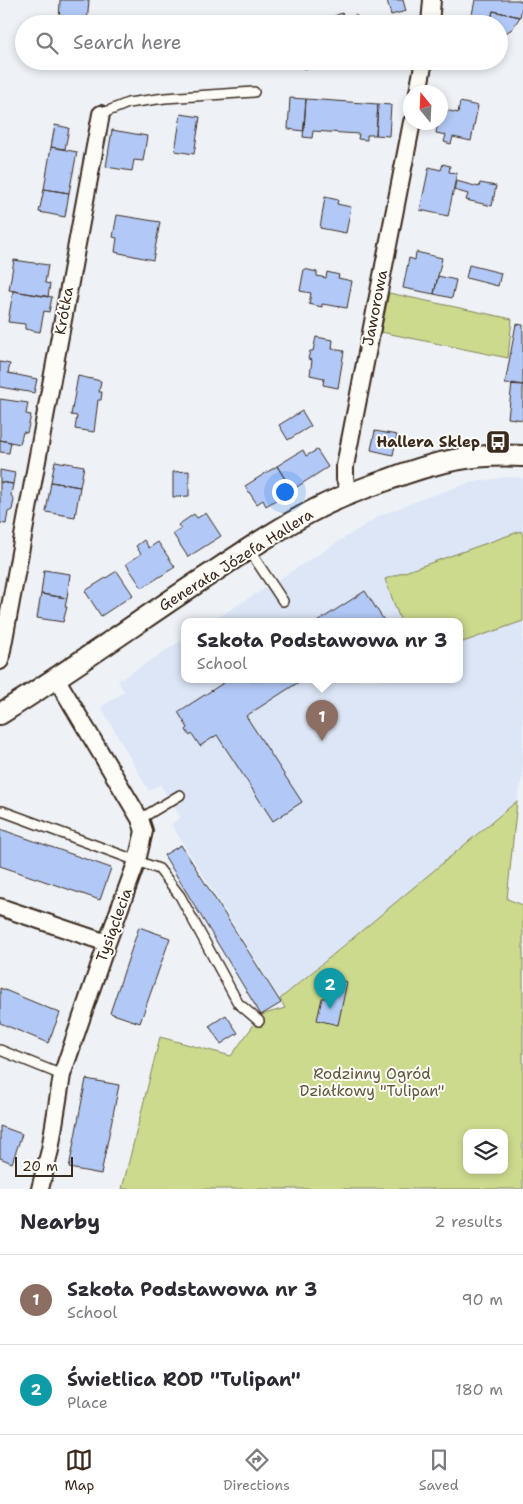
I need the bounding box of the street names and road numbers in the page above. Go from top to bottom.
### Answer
street label: Jaworowa [358,268,392,348]
street label: Krótka [50,285,78,336]
street label: Generała Józefa Hallera [155,504,317,616]
street label: Tysiąclecia [91,885,137,965]

